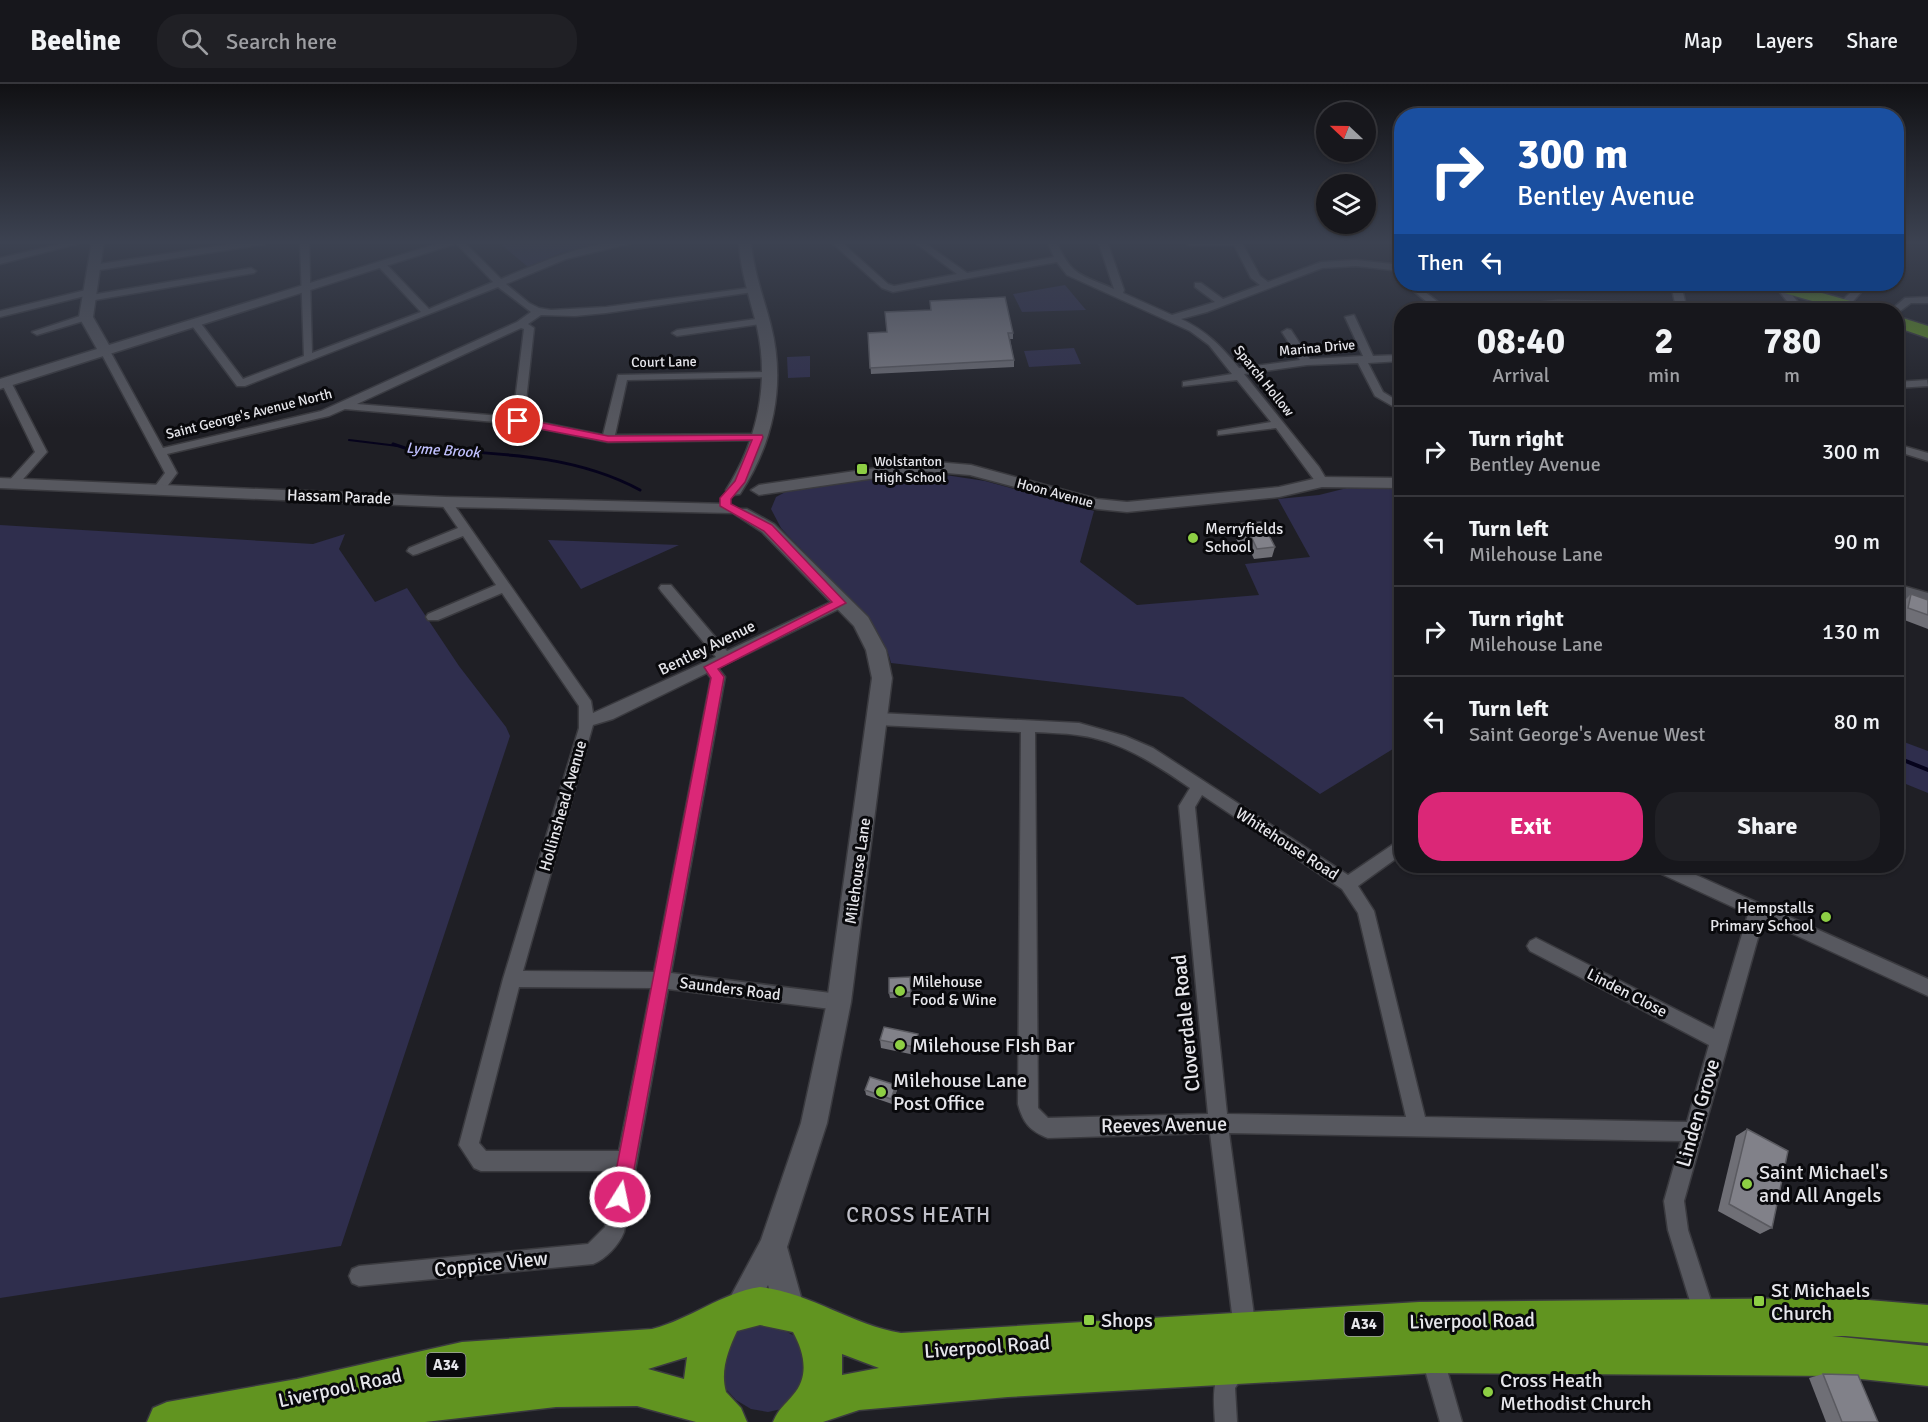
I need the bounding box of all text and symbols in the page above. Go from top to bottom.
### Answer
search box [157,14,577,68]
text: Beeline [30,24,121,58]
icon: search [178,25,211,58]
text: Search here [226,28,337,55]
text: Map [1684,28,1722,54]
text: Layers [1755,28,1813,54]
text: Share [1846,28,1898,54]
north arrow [1316,102,1376,162]
map controls [1316,102,1376,234]
text: 300 m [1517,129,1628,180]
icon: right [1418,132,1496,210]
button: layers [1316,174,1376,234]
text: Bentley Avenue [1517,180,1695,213]
icon: left [1476,246,1509,279]
text: Then [1418,249,1464,276]
text: 08:40 [1477,319,1565,364]
text: 2 [1654,319,1674,364]
text: 780 [1763,319,1821,364]
street label: Marina Drive [1278,336,1356,360]
street label: Sparch Hollow [1230,342,1298,420]
street label: Court Lane [631,353,697,371]
text: Arrival [1492,363,1550,388]
text: min [1648,363,1680,388]
text: m [1784,363,1800,388]
street label: Saint George's Avenue North [164,385,334,443]
pin [492,395,543,446]
icon: arrive [501,404,534,437]
text: Turn right [1469,425,1564,452]
icon: right [1418,435,1451,468]
water label: Lyme Brook [405,438,482,462]
text: 300 m [1822,438,1880,465]
text: Bentley Avenue [1469,452,1601,477]
place label: Wolstanton High School [874,453,946,486]
marker: Wolstanton High School [855,462,869,476]
street label: Hoon Avenue [1015,475,1095,511]
street label: Hassam Parade [286,485,392,509]
text: Turn left [1469,515,1549,542]
place label: Merryfields School [1205,519,1283,557]
icon: left [1418,525,1451,558]
text: 90 m [1834,528,1880,555]
marker: Merryfields School [1186,531,1200,545]
text: Milehouse Lane [1469,542,1603,567]
text: Turn right [1469,605,1564,632]
icon: right [1418,615,1451,648]
street label: Bentley Avenue [655,616,759,680]
text: 130 m [1822,618,1880,645]
text: Milehouse Lane [1469,632,1603,657]
text: Turn left [1469,695,1549,722]
icon: left [1418,705,1451,738]
text: 80 m [1834,708,1880,735]
text: Saint George's Avenue West [1469,722,1705,747]
street label: Hollinshead Avenue [535,738,591,874]
button: Exit [1418,792,1643,861]
button: Share [1655,792,1880,861]
street label: Whitehouse Road [1232,803,1342,885]
street label: Milehouse Lane [841,817,875,925]
place label: Hempstalls Primary School [1710,898,1814,936]
marker: Hempstalls Primary School [1819,910,1833,924]
street label: Cloverdale Road [1166,953,1206,1093]
street label: Linden Close [1584,964,1670,1022]
place label: Milehouse Food & Wine [912,972,997,1010]
street label: Saunders Road [678,973,782,1005]
marker: Milehouse Food & Wine [893,984,907,998]
place label: Milehouse FIsh Bar [912,1033,1075,1058]
marker: Milehouse FIsh Bar [893,1038,907,1052]
street label: Linden Grove [1671,1056,1725,1170]
place label: Milehouse Lane Post Office [893,1068,1027,1116]
marker: Milehouse Lane Post Office [874,1085,888,1099]
street label: Reeves Avenue [1101,1111,1227,1139]
place label: Saint Michael's and All Angels [1759,1160,1888,1208]
position arrow [588,1165,652,1229]
marker: Saint Michael's and All Angels [1740,1177,1754,1191]
district label: CROSS HEATH [846,1202,992,1228]
street label: Coppice View [433,1246,549,1282]
place label: St Michaels Church [1771,1278,1870,1326]
marker: St Michaels Church [1752,1294,1766,1308]
street label: Liverpool Road [1409,1307,1535,1335]
place label: Shops [1101,1308,1153,1333]
road number: A34 [1344,1312,1384,1336]
marker: Shops [1082,1313,1096,1327]
street label: Liverpool Road [923,1330,1051,1364]
road number: A34 [426,1353,466,1377]
street label: Liverpool Road [276,1363,404,1413]
place label: Cross Heath Methodist Church [1500,1368,1652,1416]
marker: Cross Heath Methodist Church [1481,1385,1495,1399]

